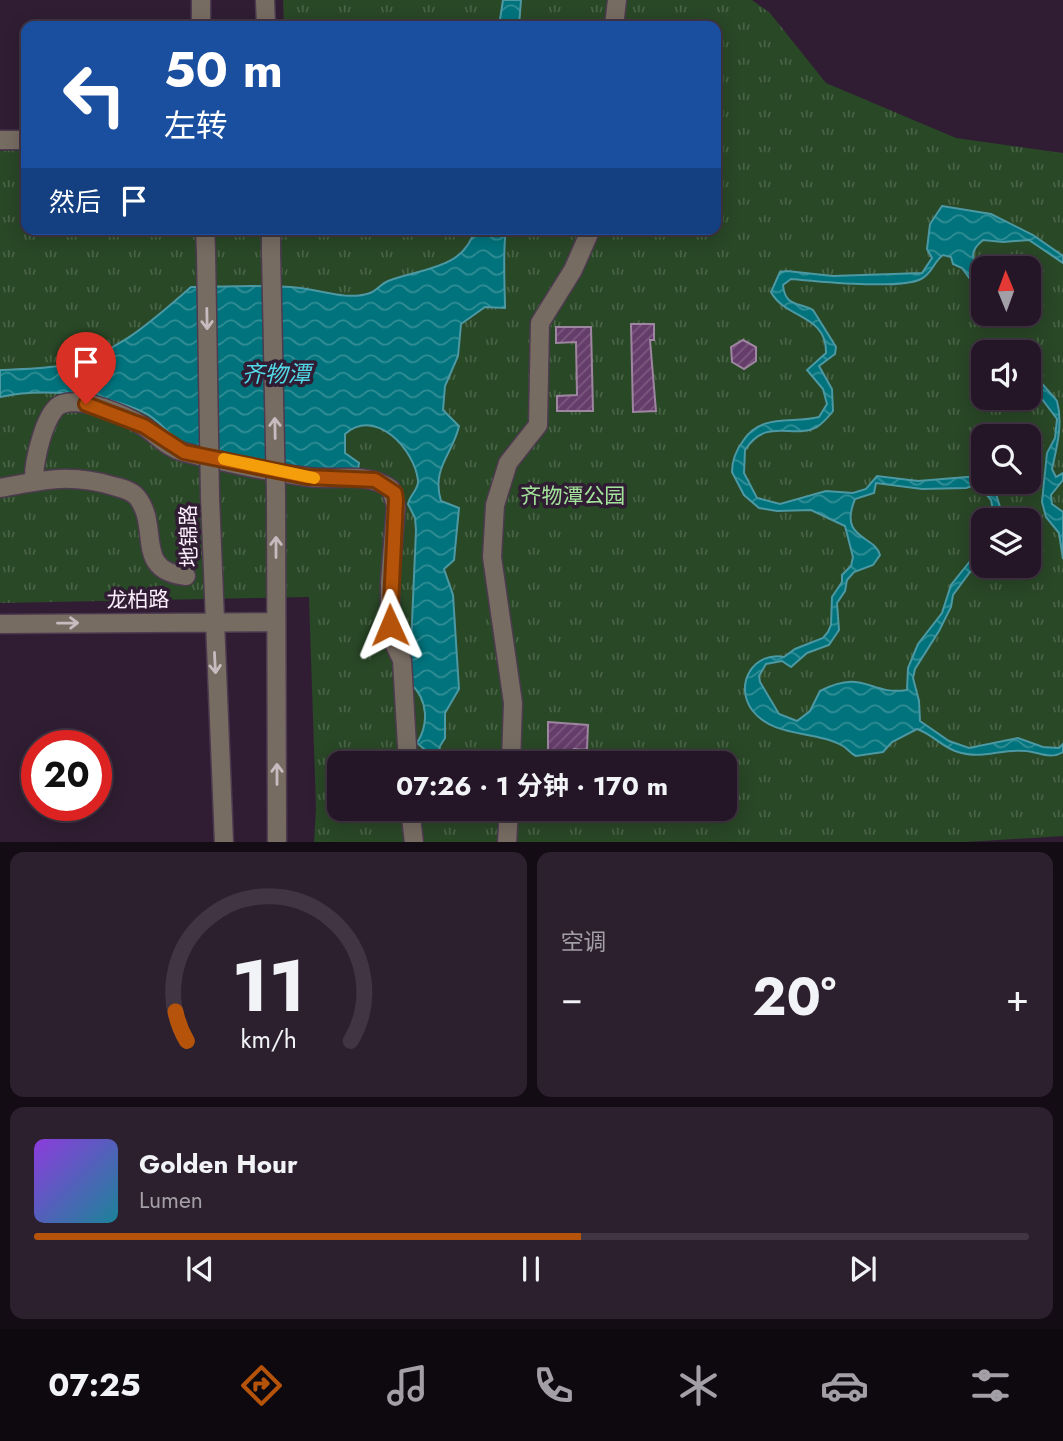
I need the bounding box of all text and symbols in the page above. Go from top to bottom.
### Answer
text: 50 m [164,35,283,105]
icon: left [49,49,140,140]
text: 左转 [164,103,228,149]
icon: arrive [115,182,153,220]
text: 然后 [49,183,101,221]
north arrow [971,256,1041,326]
map controls [971,256,1041,578]
one-way arrow [200,307,214,330]
pin [56,332,116,404]
button: sound [971,340,1041,410]
icon: arrive [67,343,105,381]
water label: 齐物潭 [242,357,315,391]
one-way arrow [268,417,281,440]
button: search [971,424,1041,494]
park label: 齐物潭公园 [521,481,626,511]
street label: 地锦路 [173,504,205,568]
button: layers [971,508,1041,578]
one-way arrow [269,536,283,559]
street label: 龙柏路 [106,584,170,616]
position arrow [353,588,427,662]
one-way arrow [56,616,79,630]
one-way arrow [209,651,222,674]
speed limit sign: 20 [21,730,112,821]
one-way arrow [270,763,284,786]
text: 07:26 · 1 分钟 · 170 m [396,767,668,805]
text: 空调 [561,925,607,959]
text: 11 [231,933,305,1038]
text: 20° [752,959,836,1035]
text: − [561,970,583,1025]
text: + [1006,970,1029,1025]
text: km/h [240,1020,297,1056]
text: Golden Hour [139,1145,298,1183]
text: Lumen [139,1183,203,1217]
icon: previous [181,1250,219,1288]
icon: pause [512,1250,550,1288]
icon: next [844,1250,882,1288]
icon: directions [237,1361,286,1410]
icon: music [383,1361,432,1410]
icon: phone [529,1361,578,1410]
icon: climate [674,1361,723,1410]
icon: car [820,1361,869,1410]
icon: filters [966,1361,1015,1410]
text: 07:25 [48,1362,141,1408]

